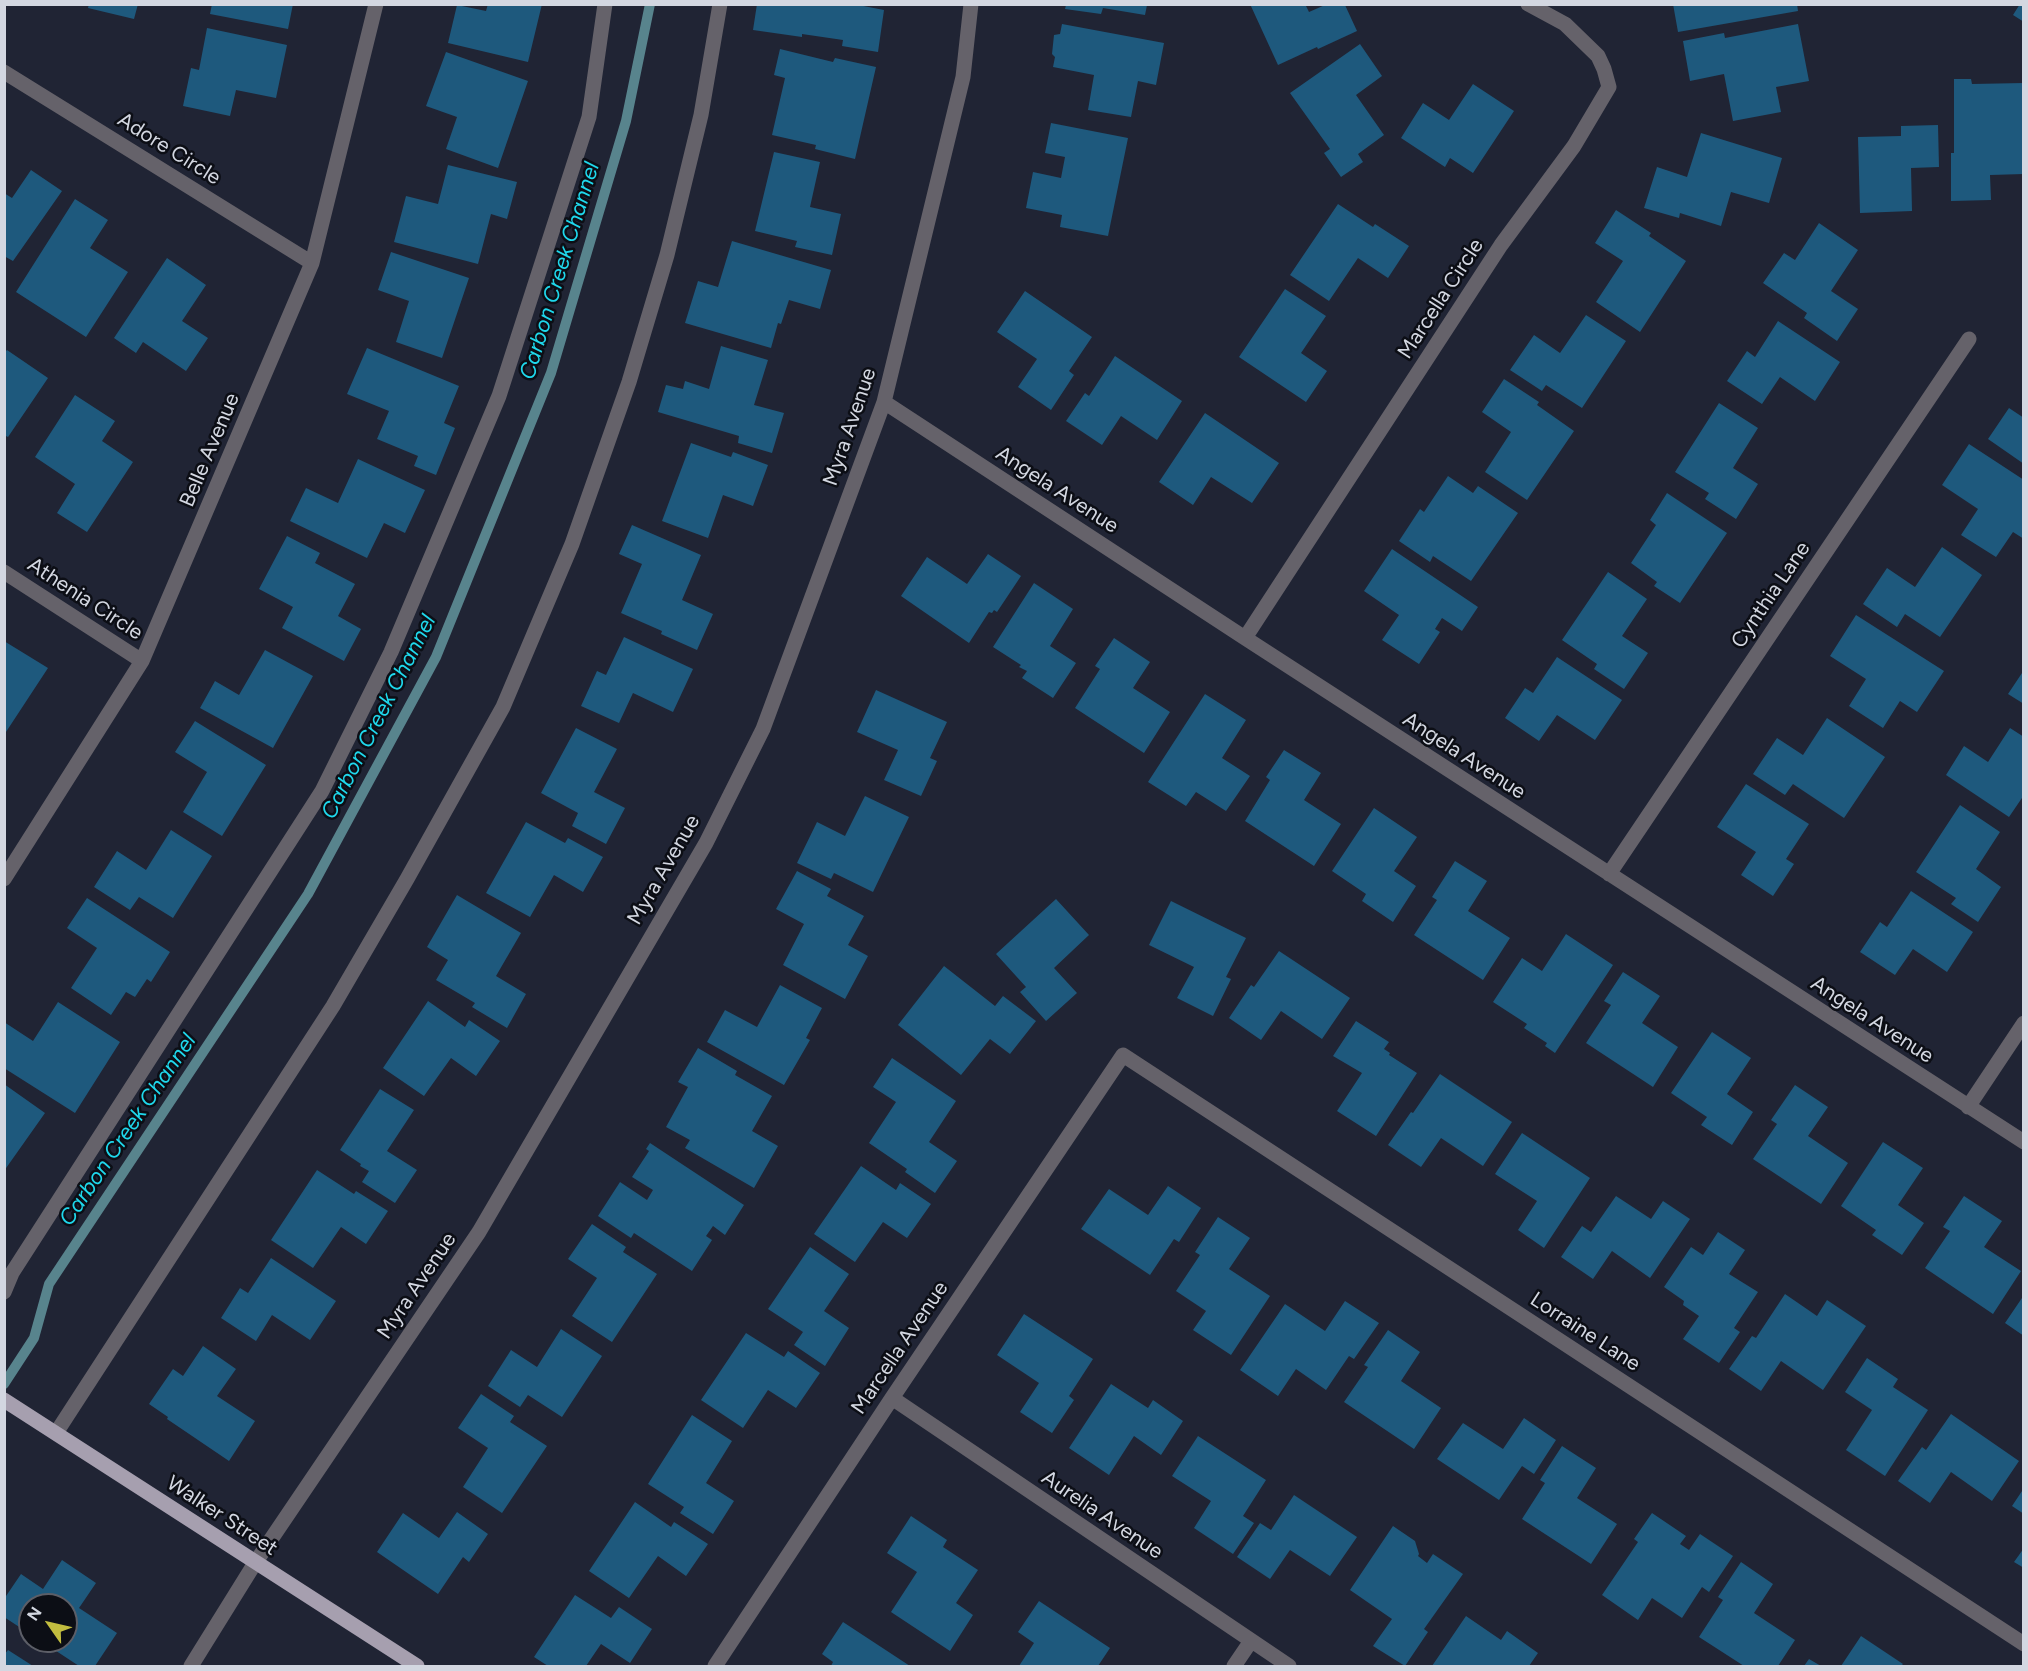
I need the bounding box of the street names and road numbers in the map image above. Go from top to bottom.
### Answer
street label: Adore Circle [113,107,225,191]
street label: Marcella Circle [1393,234,1489,364]
street label: Myra Avenue [818,365,882,489]
street label: Belle Avenue [175,389,245,511]
street label: Angela Avenue [991,441,1123,539]
street label: Cynthia Lane [1726,537,1816,653]
street label: Athenia Circle [23,552,147,646]
street label: Angela Avenue [1398,707,1530,805]
street label: Myra Avenue [622,811,706,929]
street label: Angela Avenue [1806,971,1938,1069]
street label: Myra Avenue [372,1228,462,1344]
street label: Marcella Avenue [846,1277,954,1419]
street label: Lorraine Lane [1525,1287,1645,1377]
street label: Aurelia Avenue [1037,1465,1167,1565]
street label: Walker Street [162,1471,282,1561]

